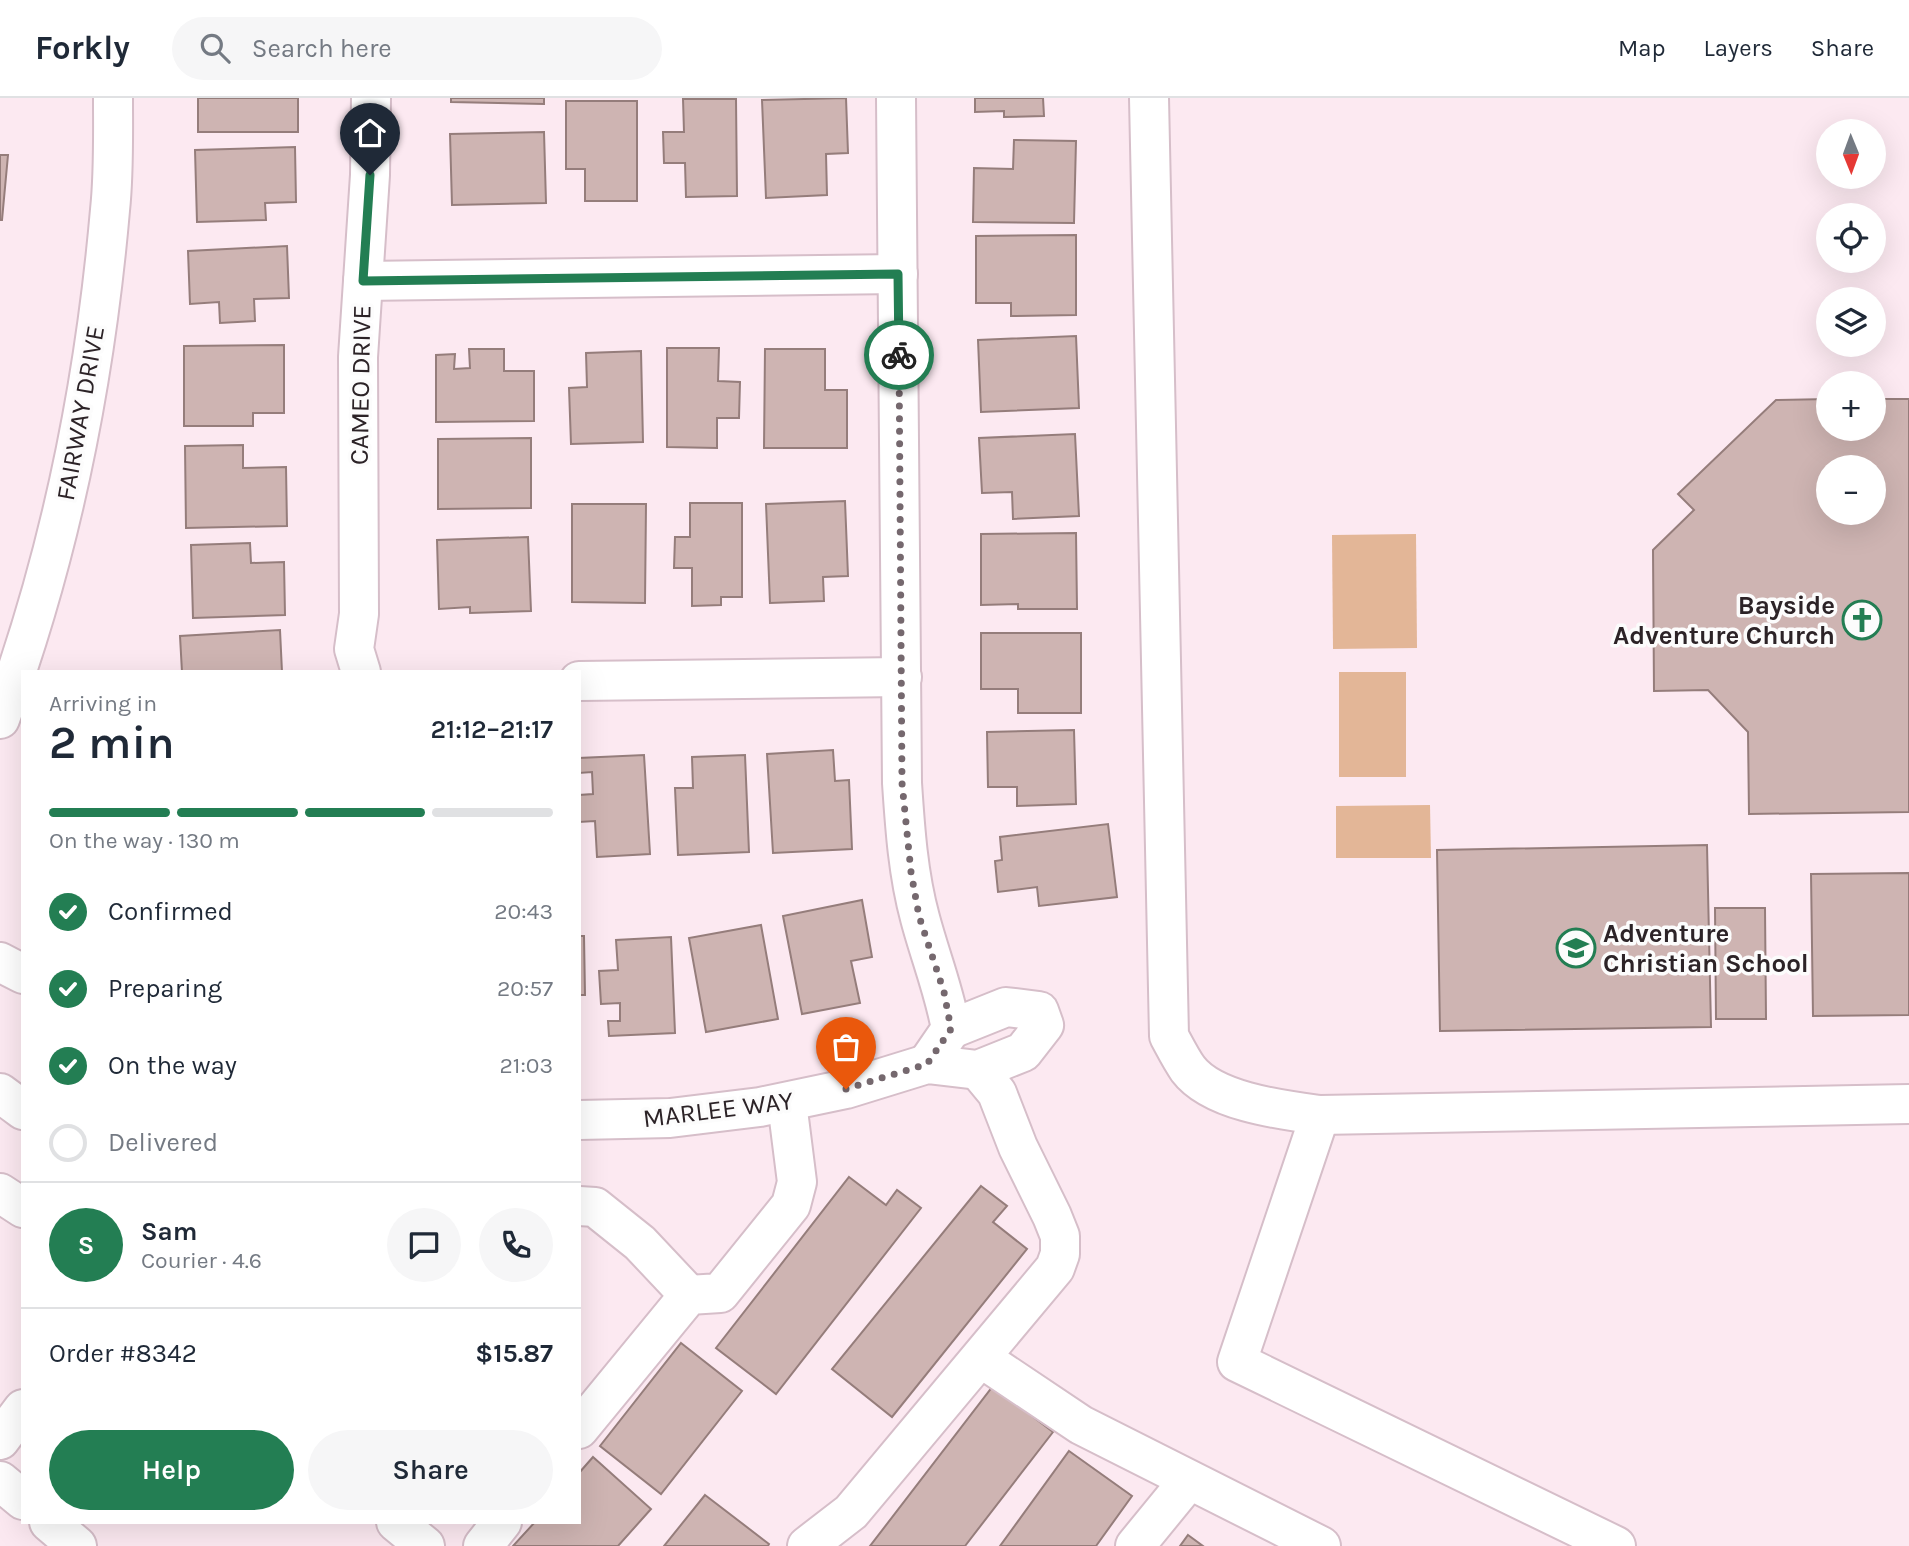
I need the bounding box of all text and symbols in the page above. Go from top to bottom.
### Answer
search box [172,17,662,80]
text: Forkly [35,29,130,67]
icon: search [196,29,234,67]
text: Search here [252,33,392,64]
text: Map [1618,34,1666,62]
text: Layers [1704,34,1773,62]
text: Share [1811,34,1874,62]
pin [340,103,400,175]
icon: home [351,114,389,152]
north arrow [1816,119,1886,189]
map controls [1816,119,1886,525]
button: locate [1816,203,1886,273]
button: layers [1816,287,1886,357]
street label: CAMEO DRIVE [344,305,377,465]
courier [864,320,934,390]
street label: FAIRWAY DRIVE [50,323,111,503]
icon: bike [880,336,918,374]
button: + [1816,371,1886,441]
button: − [1816,455,1886,525]
place label: Bayside Adventure Church [1613,590,1835,651]
church icon: Bayside Adventure Church [1841,599,1883,641]
text: Arriving in [49,690,157,717]
text: 21:12–21:17 [431,714,553,745]
text: 2 min [49,716,175,770]
text: On the way · 130 m [49,827,240,854]
icon: check [49,893,87,931]
text: Confirmed [108,896,233,927]
text: 20:43 [494,898,553,925]
place label: Adventure Christian School [1603,918,1809,979]
school or university icon: Adventure Christian School [1555,927,1597,969]
icon: check [49,970,87,1008]
text: Preparing [108,973,222,1004]
text: 20:57 [497,975,553,1002]
pin [816,1017,876,1089]
icon: bag [827,1028,865,1066]
icon: check [49,1047,87,1085]
text: On the way [108,1050,237,1081]
text: 21:03 [500,1052,553,1079]
street label: MARLEE WAY [641,1085,796,1134]
text: Delivered [108,1127,218,1158]
button: chat [387,1208,461,1282]
button: phone [479,1208,553,1282]
text: Sam [141,1216,197,1247]
text: S [78,1230,94,1261]
text: Courier · 4.6 [141,1247,262,1274]
text: Order #8342 [49,1338,197,1369]
text: $15.87 [475,1338,553,1369]
button: Help [49,1430,294,1510]
button: Share [308,1430,553,1510]

